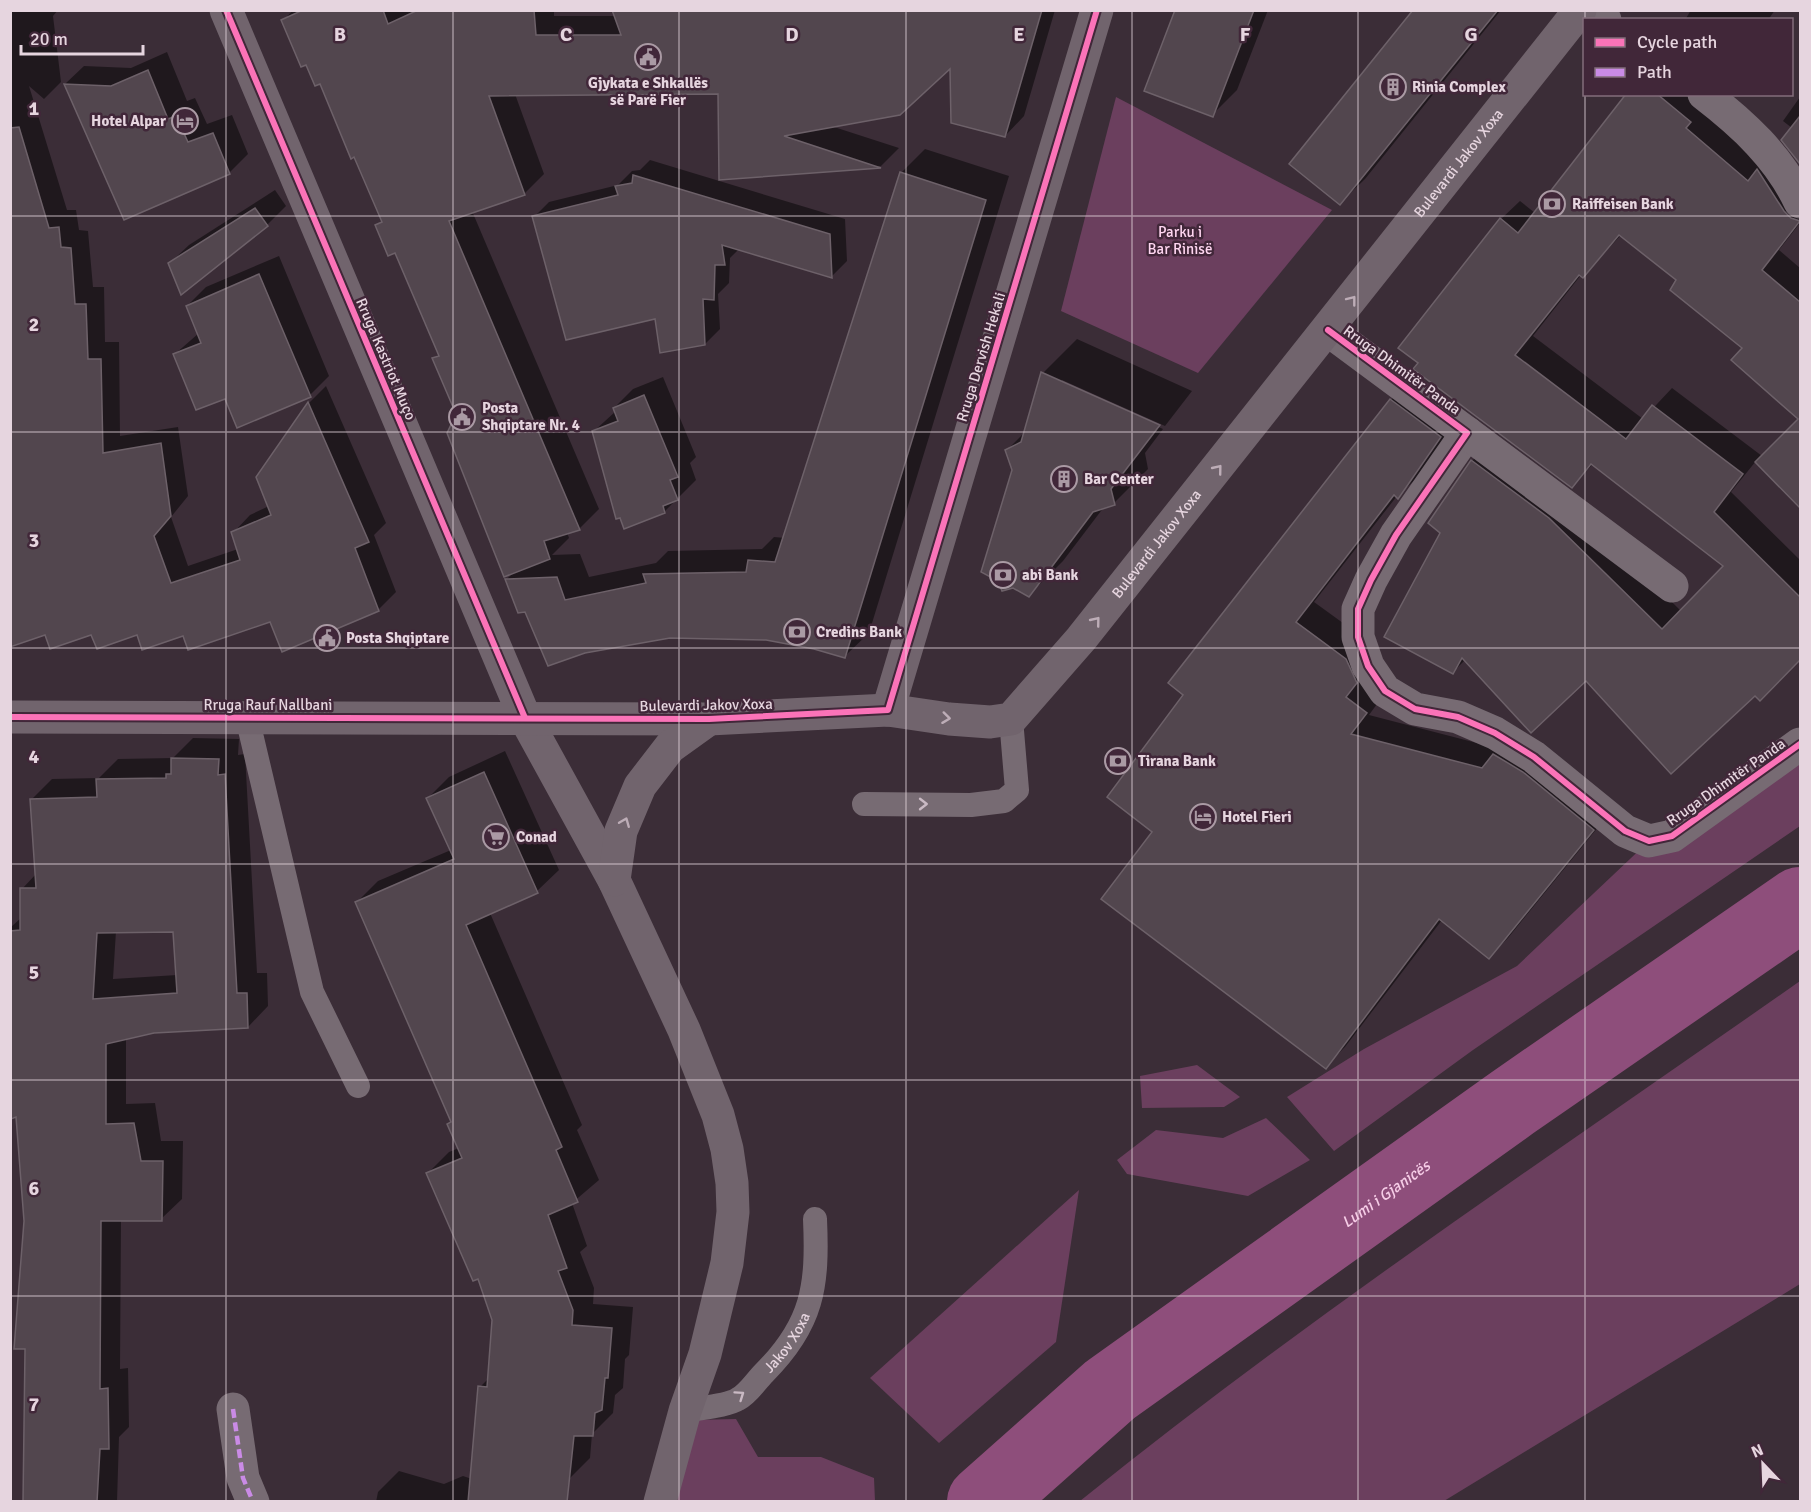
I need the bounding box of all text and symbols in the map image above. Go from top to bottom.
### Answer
scale bar [21,18,142,56]
legend [1583,18,1793,96]
text: B [334,22,346,47]
text: C [560,22,572,47]
text: D [785,22,799,47]
text: E [1013,22,1025,47]
text: F [1240,22,1251,47]
text: G [1464,22,1478,47]
text: 20 m [30,28,68,50]
text: Cycle path [1637,31,1717,53]
public building icon: Gjykata e Shkallës së Parë Fier [633,42,663,72]
text: Path [1637,61,1672,83]
building icon: Rinia Complex [1378,72,1408,102]
place label: Gjykata e Shkallës së Parë Fier [588,74,708,109]
place label: Rinia Complex [1412,78,1506,96]
text: 1 [29,96,40,121]
street label: Bulevardi Jakov Xoxa [1410,105,1507,221]
hotel icon: Hotel Alpar [170,106,200,136]
place label: Hotel Alpar [91,112,166,130]
bank icon: Raiffeisen Bank [1537,189,1567,219]
place label: Raiffeisen Bank [1572,195,1674,213]
park label: Parku i Bar Rinisë [1148,223,1212,258]
street label: Rruga Dervish Hekali [953,290,1009,424]
street label: Rruga Kastriot Muço [352,295,420,423]
one-way arrow [1345,295,1356,306]
text: 2 [29,312,39,337]
street label: Rruga Dhimitër Panda [1340,321,1464,419]
place label: Posta Shqiptare Nr. 4 [482,399,580,434]
public building icon: Posta Shqiptare Nr. 4 [447,402,477,432]
building icon: Bar Center [1049,464,1079,494]
one-way arrow [1210,464,1221,475]
place label: Bar Center [1084,470,1154,488]
street label: Bulevardi Jakov Xoxa [1108,486,1205,602]
text: 3 [29,528,39,553]
bank icon: abi Bank [988,560,1018,590]
place label: abi Bank [1022,566,1079,584]
bank icon: Credins Bank [782,617,812,647]
one-way arrow [1088,617,1099,628]
public building icon: Posta Shqiptare [312,623,342,653]
place label: Credins Bank [816,623,902,641]
place label: Posta Shqiptare [346,629,449,647]
street label: Bulevardi Jakov Xoxa [639,695,773,715]
street label: Rruga Rauf Nallbani [204,696,332,714]
one-way arrow [942,712,951,724]
street label: Rruga Dhimitër Panda [1663,734,1789,830]
text: 4 [29,744,40,769]
bank icon: Tirana Bank [1103,746,1133,776]
place label: Tirana Bank [1138,752,1216,770]
one-way arrow [918,798,927,810]
hotel icon: Hotel Fieri [1188,802,1218,832]
place label: Hotel Fieri [1222,808,1292,826]
one-way arrow [618,818,630,829]
supermarket icon: Conad [481,822,511,852]
place label: Conad [516,828,557,846]
text: 5 [29,960,39,985]
water label: Lumi i Gjanicës [1338,1155,1436,1232]
text: 6 [29,1176,40,1201]
street label: Jakov Xoxa [760,1310,814,1376]
text: 7 [29,1392,40,1417]
one-way arrow [733,1392,744,1403]
north arrow [1733,1434,1793,1494]
text: N [1748,1440,1767,1462]

